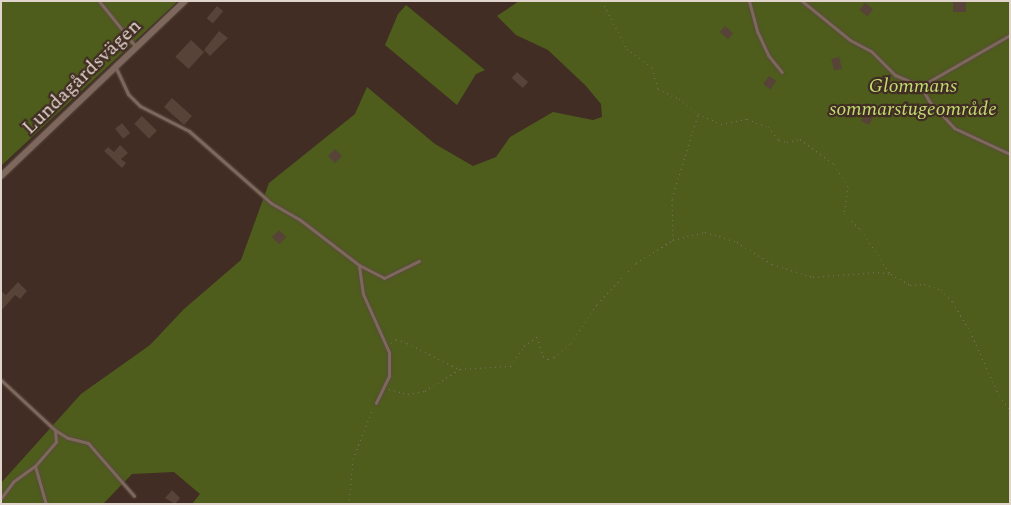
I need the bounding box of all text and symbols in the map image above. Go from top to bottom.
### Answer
street label: Lundagårdsvägen [18,14,146,140]
park label: Glommans sommarstugeområde [829,75,997,122]

